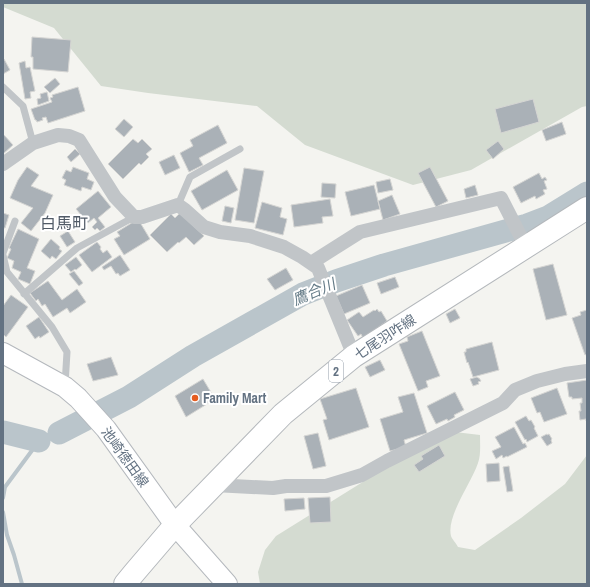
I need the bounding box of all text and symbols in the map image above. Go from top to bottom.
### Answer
district label: 白馬町 [40,212,88,234]
water label: 鷹合川 [289,272,340,310]
street label: 七尾羽咋線 [351,310,419,364]
road number: 2 [329,360,343,382]
place label: Family Mart [203,389,266,407]
marker: Family Mart [190,393,200,403]
street label: 池崎徳田線 [97,423,153,491]

